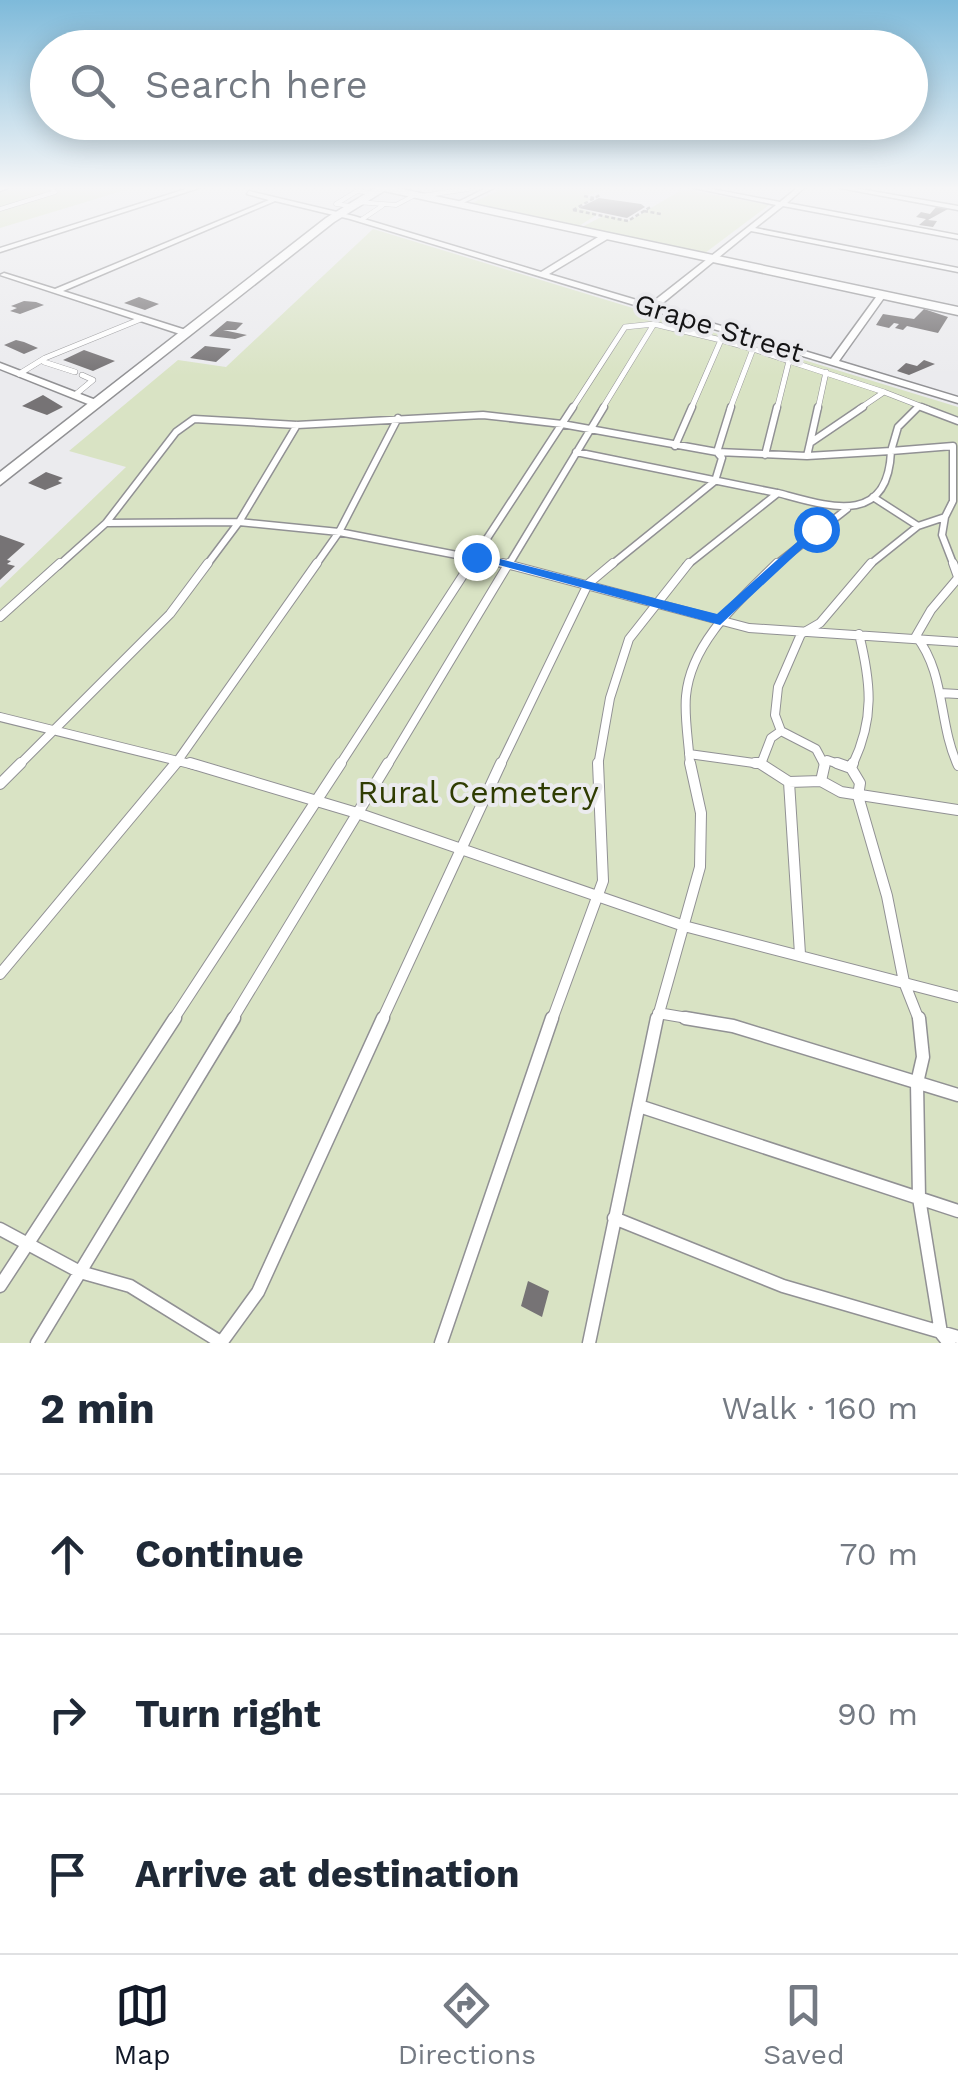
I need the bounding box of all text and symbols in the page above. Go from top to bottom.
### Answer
search box [30,30,928,140]
icon: search [65,58,120,113]
text: Search here [145,63,368,107]
street label: Grape Street [631,287,808,369]
route start [794,507,840,553]
route end [454,535,500,581]
park label: Rural Cemetery [357,773,599,811]
text: 2 min [40,1384,155,1433]
text: Walk · 160 m [722,1389,918,1427]
icon: ahead [40,1527,95,1582]
text: Continue [135,1532,304,1576]
text: 70 m [839,1535,918,1573]
icon: right [40,1687,95,1742]
text: Turn right [135,1692,321,1736]
text: 90 m [837,1695,918,1733]
icon: arrive [40,1847,95,1902]
text: Arrive at destination [135,1852,520,1896]
tab: Map [114,1978,171,2071]
tab: Directions [398,1978,536,2071]
tab: Saved [763,1978,844,2071]

